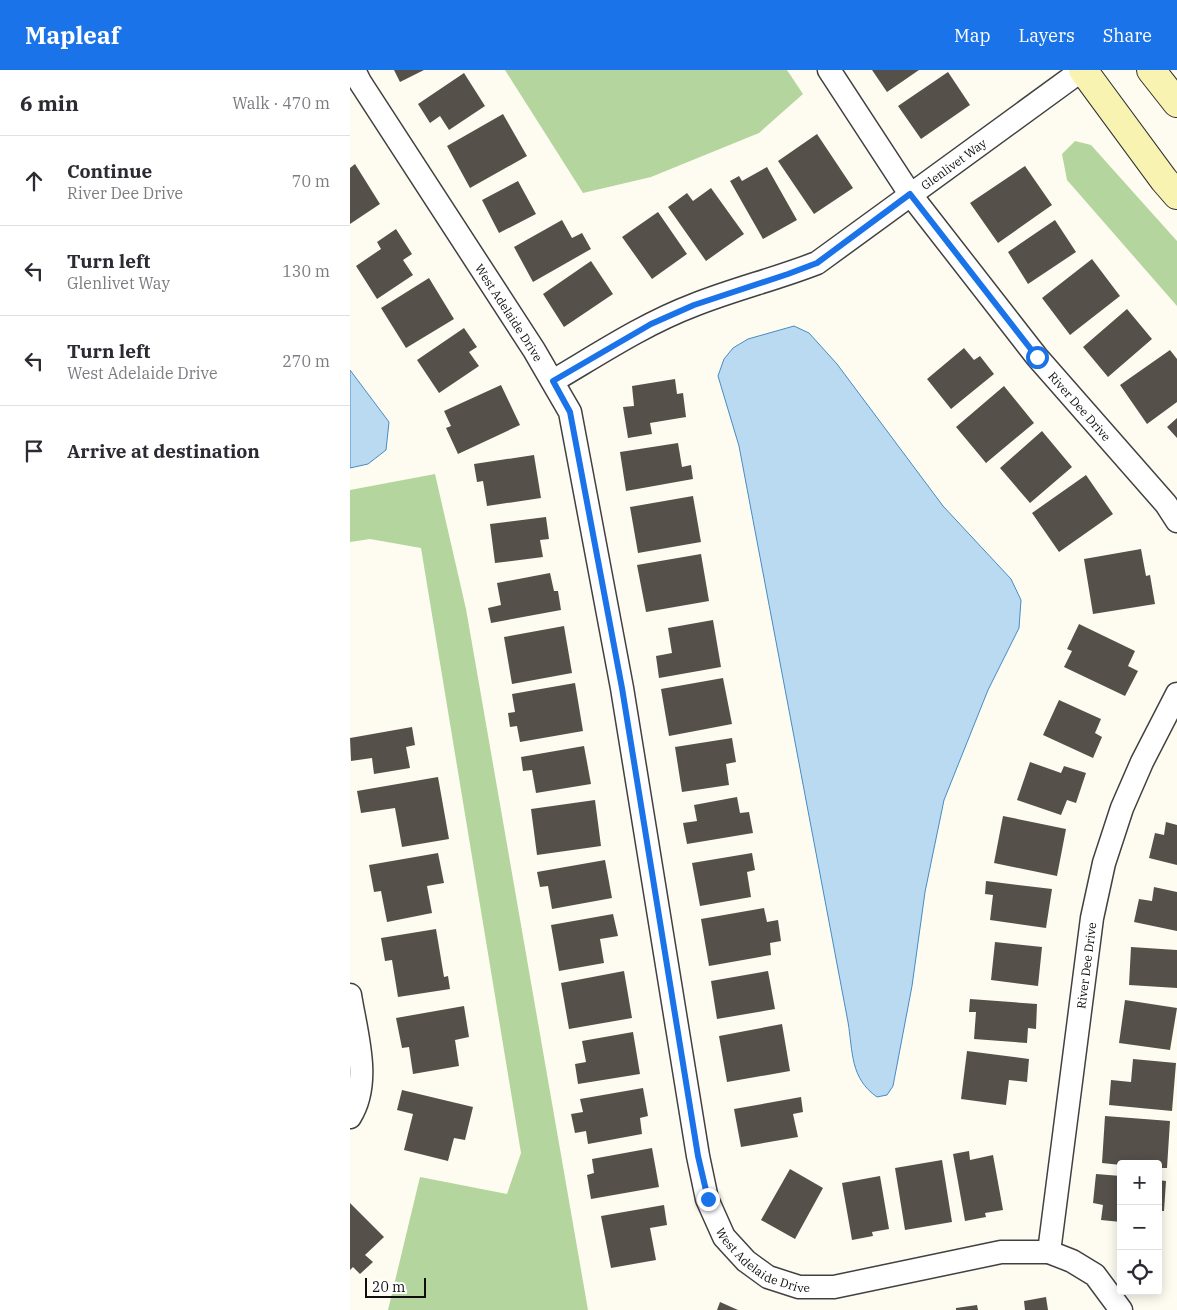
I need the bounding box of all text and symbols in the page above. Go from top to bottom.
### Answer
text: Mapleaf [25,19,120,51]
text: Map [954,24,991,47]
text: Layers [1019,24,1075,47]
text: Share [1103,24,1152,47]
text: 6 min [20,89,79,117]
text: Walk · 470 m [232,93,330,113]
street label: Glenlivet Way [918,135,989,193]
text: Continue [67,159,152,183]
icon: ahead [20,167,48,195]
text: 70 m [292,171,330,191]
text: River Dee Drive [67,183,183,203]
text: Turn left [67,249,150,273]
icon: left [20,257,48,285]
text: 130 m [282,261,330,281]
street label: West Adelaide Drive [472,261,546,364]
text: Glenlivet Way [67,273,170,293]
text: Turn left [67,339,150,363]
route start [1026,346,1049,369]
icon: left [20,347,48,375]
text: 270 m [282,351,330,371]
text: West Adelaide Drive [67,363,218,383]
street label: River Dee Drive [1046,368,1114,444]
icon: arrive [20,437,48,465]
text: Arrive at destination [67,439,260,463]
street label: River Dee Drive [1073,921,1099,1010]
map controls [1117,1160,1162,1295]
button: + [1117,1160,1162,1205]
route end [697,1188,720,1211]
button: − [1117,1205,1162,1250]
street label: West Adelaide Drive [713,1225,810,1295]
button: locate [1117,1250,1162,1295]
scale bar [365,1275,426,1298]
text: 20 m [372,1278,405,1296]

